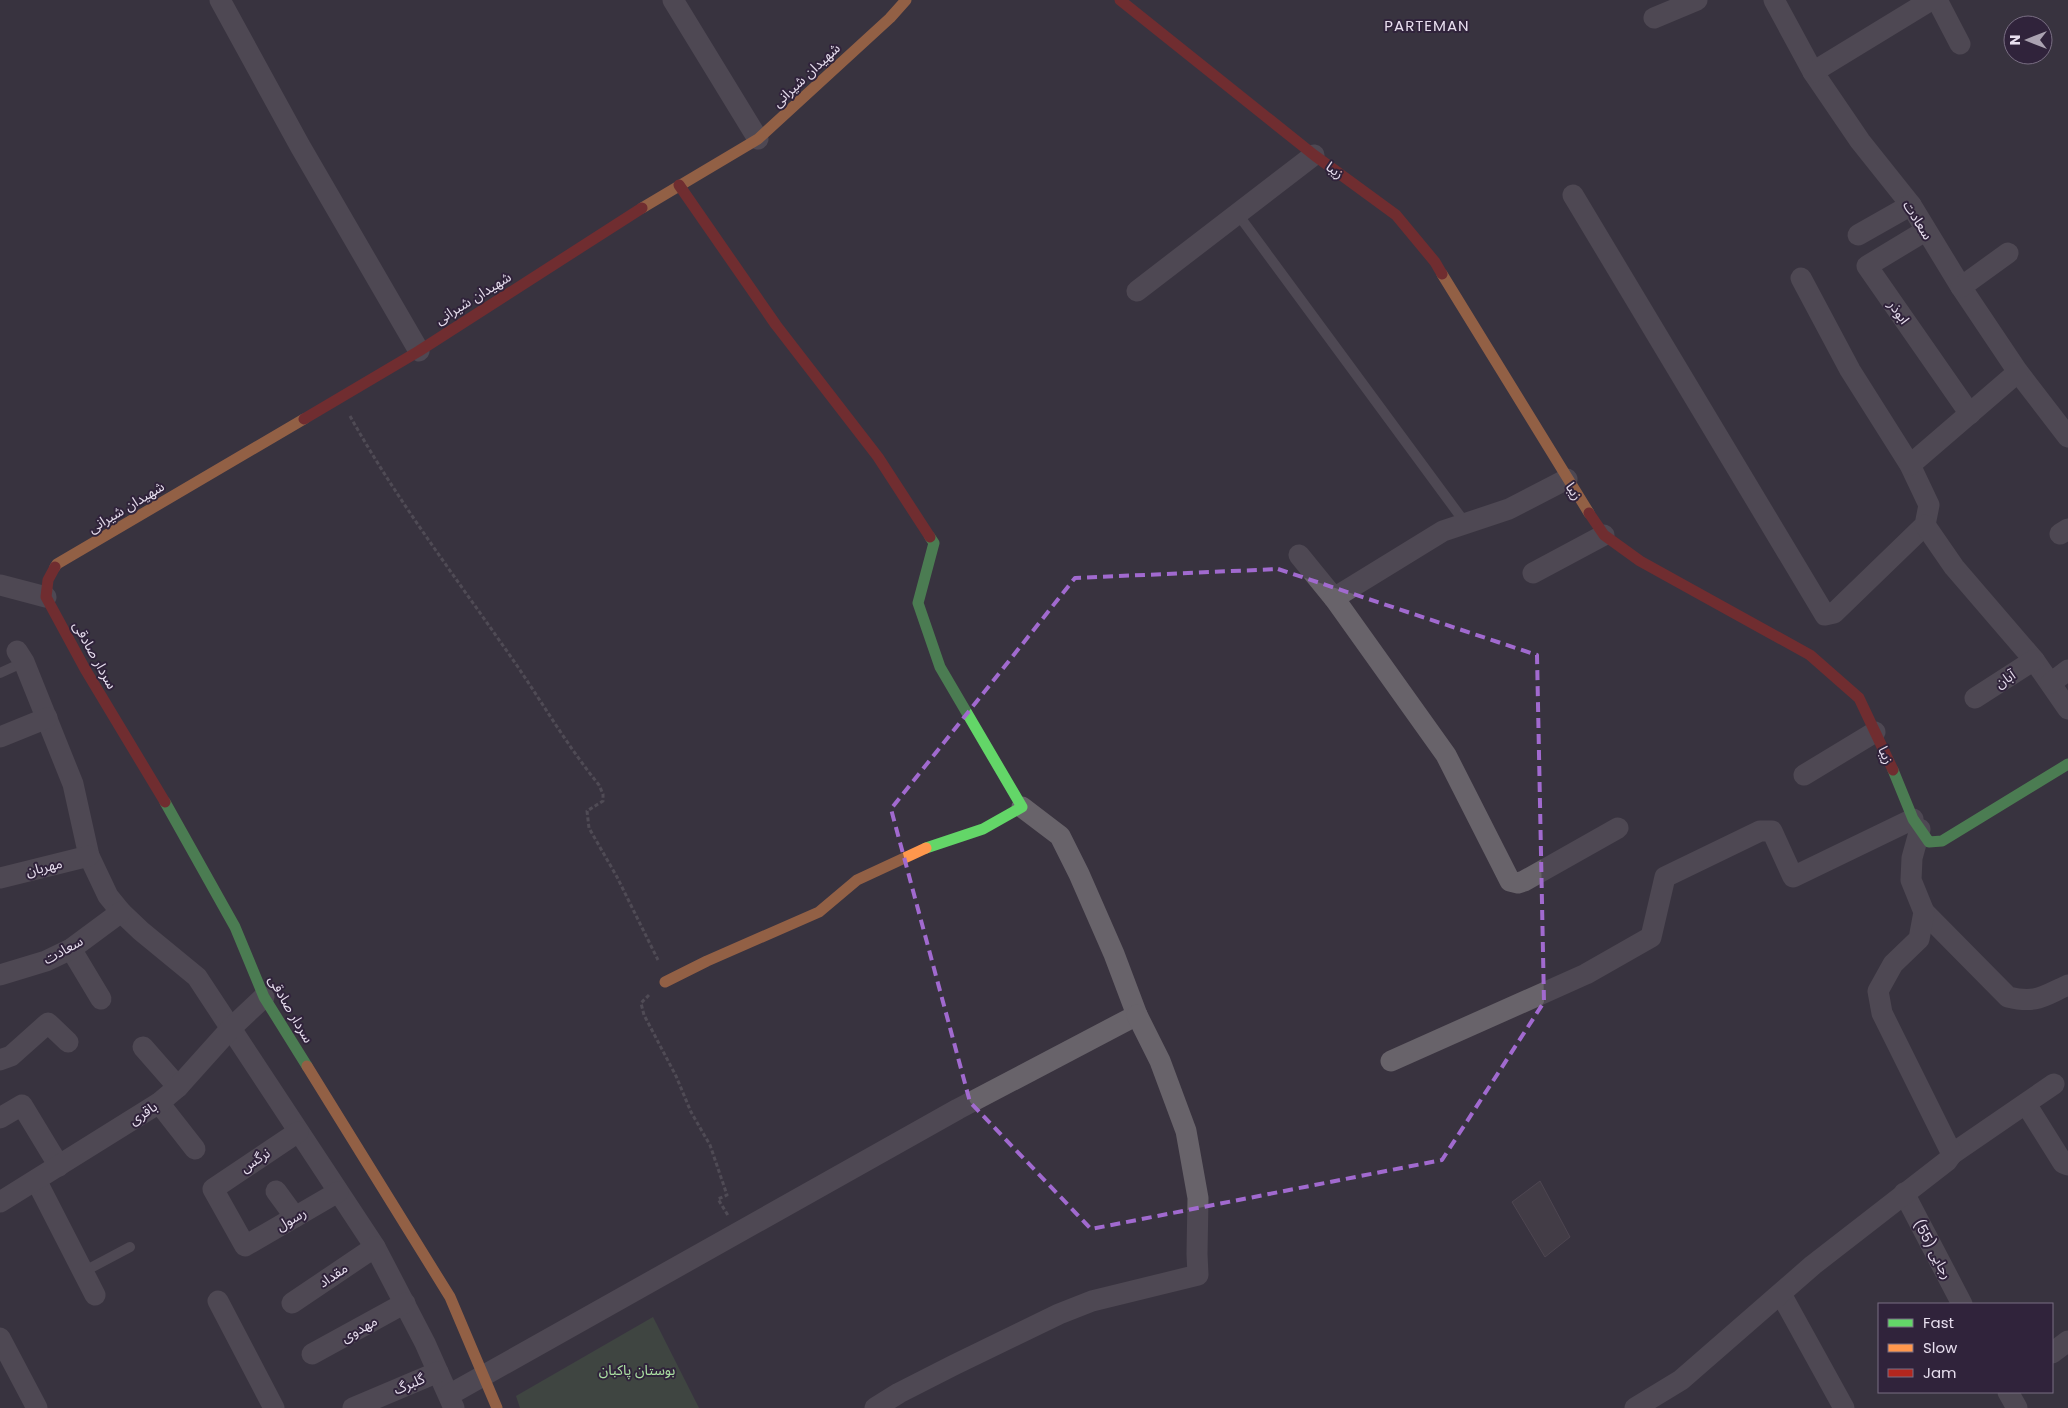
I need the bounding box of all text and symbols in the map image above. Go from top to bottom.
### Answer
district label: PARTEMAN [1384,15,1470,36]
north arrow [2003,15,2053,65]
text: N [2005,35,2025,45]
street label: شهیدان شیرانی [768,38,844,112]
street label: زیبا [1322,157,1348,183]
street label: سعادت [1898,196,1938,244]
street label: شهیدان شیرانی [431,267,515,329]
street label: ابوذر [1883,295,1915,328]
street label: شهیدان شیرانی [84,476,168,538]
street label: زیبا [1561,478,1587,504]
street label: سردار صادقی [68,617,122,693]
street label: آبان [1991,664,2020,693]
street label: زیبا [1873,743,1899,767]
street label: مهربان [24,853,64,881]
street label: سعادت [39,931,87,969]
street label: سردار صادقی [264,972,318,1046]
street label: باقری [125,1096,161,1130]
street label: نرگس [236,1143,274,1177]
street label: رسول [272,1202,310,1236]
street label: رجایی (55) [1909,1215,1957,1283]
street label: مقداد [314,1258,352,1292]
legend [1878,1303,2053,1393]
street label: مهدوی [337,1311,381,1347]
text: Fast [1923,1312,1954,1333]
text: Slow [1923,1337,1958,1358]
park label: بوستان پاکبان [599,1360,675,1380]
text: Jam [1923,1362,1957,1383]
street label: گلبرگ [390,1368,428,1399]

